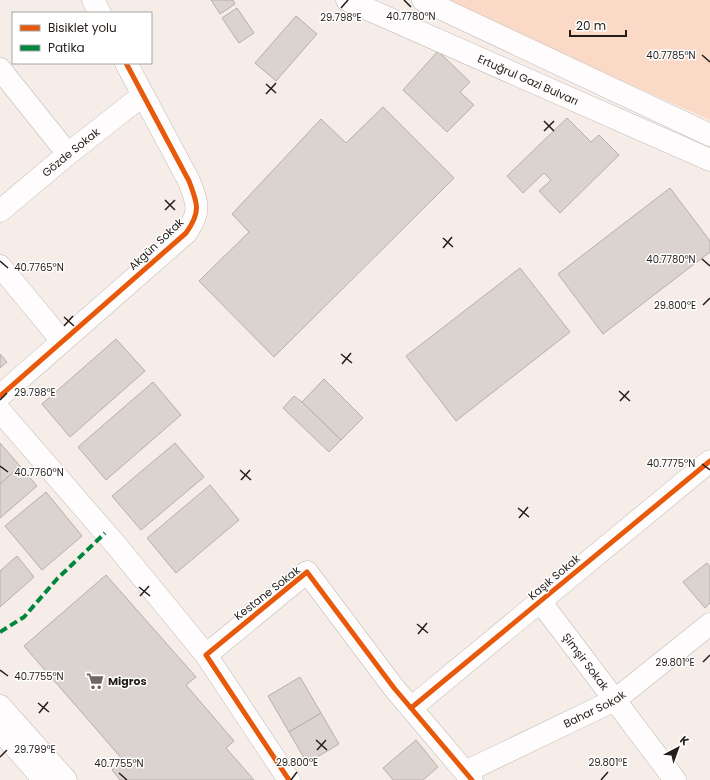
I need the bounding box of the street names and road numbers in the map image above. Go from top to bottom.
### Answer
street label: Ertuğrul Gazi Bulvarı [475,51,581,109]
street label: Gözde Sokak [38,124,103,181]
street label: Akgün Sokak [125,214,187,274]
street label: Kaşık Sokak [525,550,584,603]
street label: Kestane Sokak [231,562,304,624]
street label: Şimşir Sokak [559,630,613,694]
street label: Bahar Sokak [561,686,629,732]

